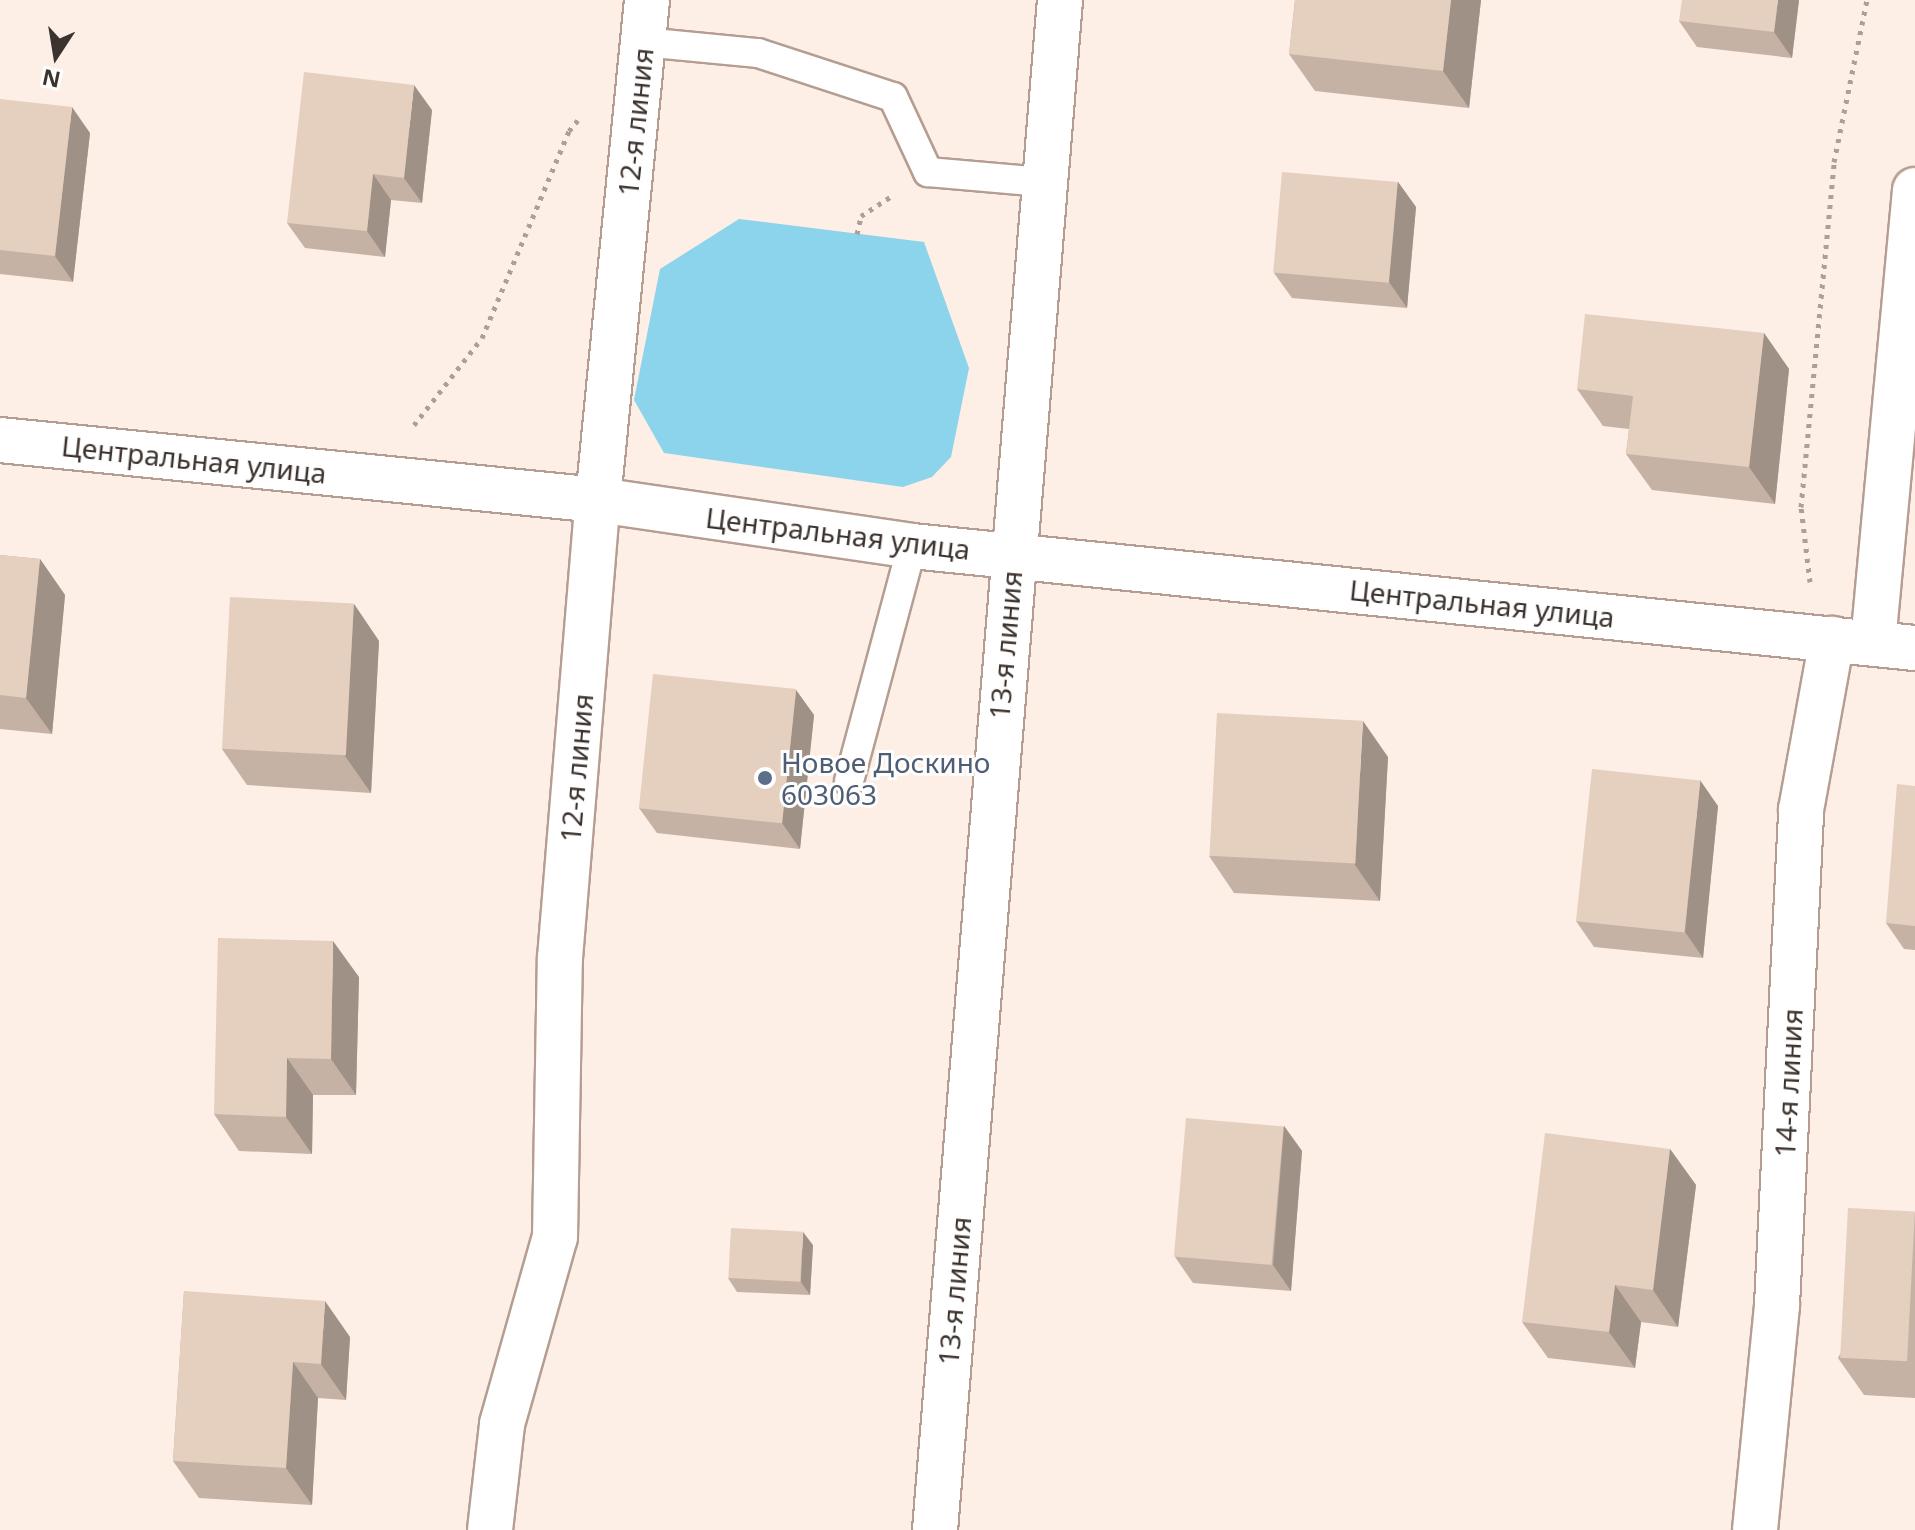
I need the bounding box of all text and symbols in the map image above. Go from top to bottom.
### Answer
north arrow [16,16,96,96]
street label: 12-я линия [611,46,659,198]
text: N [39,63,63,96]
street label: Центральная улица [60,428,328,490]
street label: Центральная улица [704,500,972,566]
street label: 13-я линия [982,569,1028,721]
street label: Центральная улица [1348,572,1616,634]
street label: 12-я линия [553,692,599,844]
place label: Новое Доскино 603063 [781,745,990,811]
marker: Новое Доскино 603063 [756,769,774,787]
street label: 14-я линия [1767,1008,1809,1158]
street label: 13-я линия [931,1215,977,1367]

